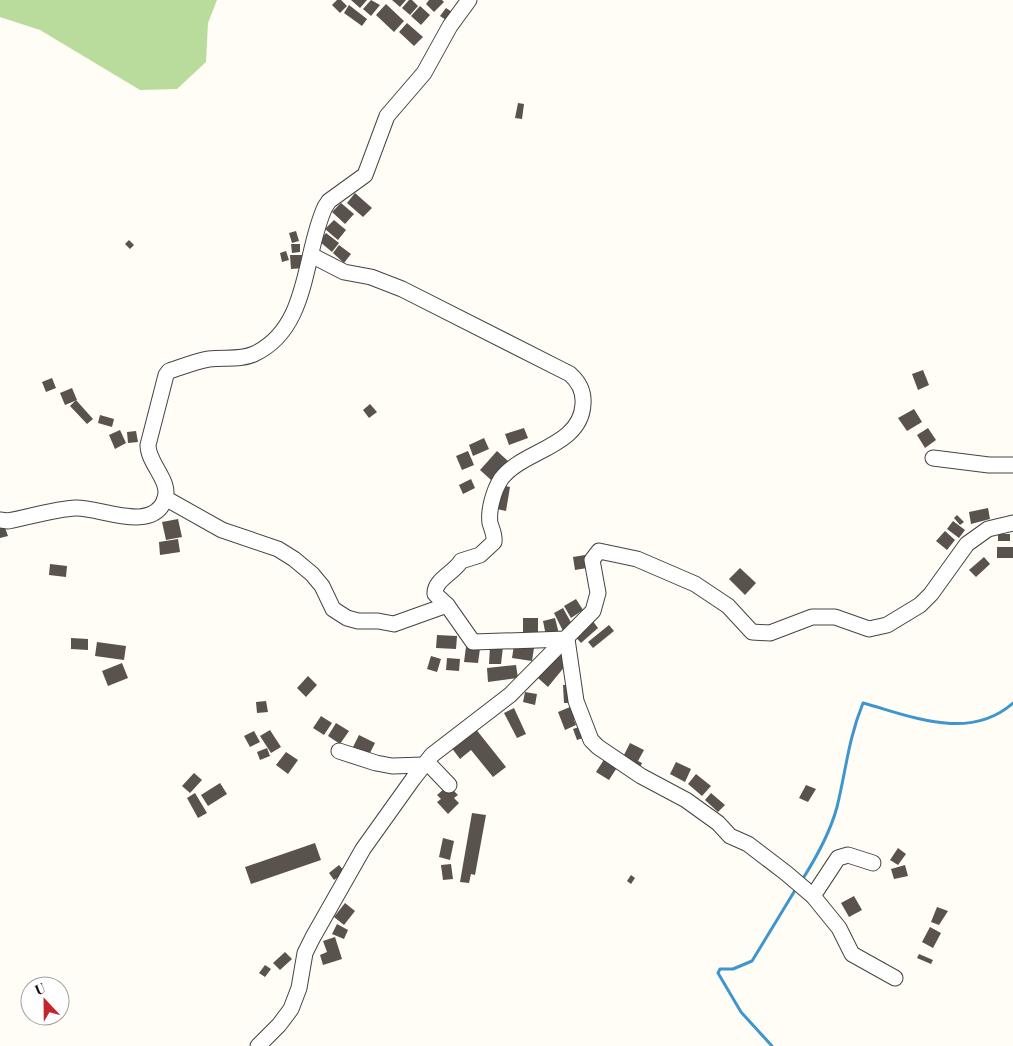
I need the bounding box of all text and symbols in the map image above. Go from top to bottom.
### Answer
north arrow [20,976,70,1026]
text: U [32,978,48,999]

